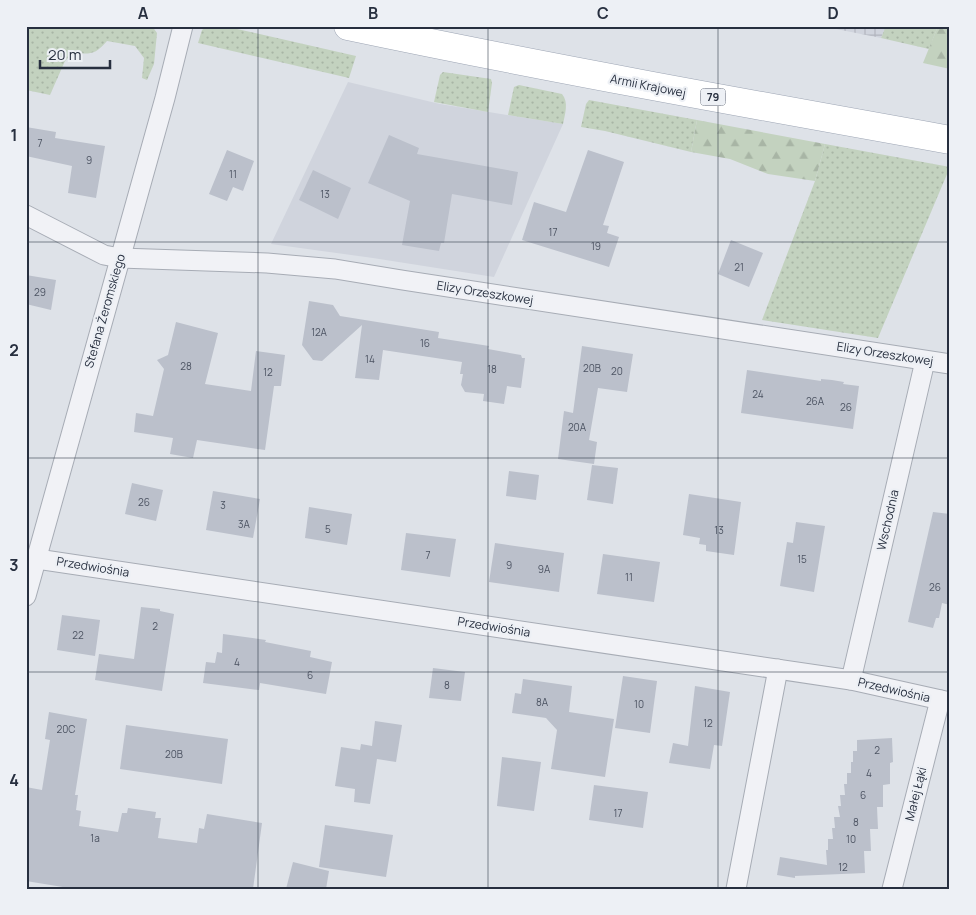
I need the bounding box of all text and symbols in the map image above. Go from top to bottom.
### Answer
text: A [138,2,149,24]
text: B [368,2,378,24]
text: C [597,2,609,24]
text: D [827,2,839,24]
scale bar [40,38,110,70]
text: 20 m [48,44,81,65]
street label: Armii Krajowej [609,70,687,101]
road number: 79 [700,88,726,105]
text: 1 [10,124,18,146]
house number: 7 [37,136,43,150]
house number: 9 [86,153,92,167]
house number: 11 [229,167,237,181]
house number: 13 [320,187,330,201]
house number: 17 [549,225,557,239]
house number: 19 [591,239,601,253]
street label: Stefana Żeromskiego [80,252,129,370]
house number: 21 [734,260,744,274]
street label: Elizy Orzeszkowej [436,276,535,309]
house number: 29 [34,285,46,299]
house number: 12A [311,325,328,339]
house number: 16 [420,336,430,350]
street label: Elizy Orzeszkowej [836,337,935,370]
text: 2 [9,339,19,361]
house number: 14 [365,352,375,366]
house number: 28 [180,359,192,373]
house number: 20B [583,361,601,375]
house number: 18 [487,362,497,376]
house number: 20 [611,364,623,378]
house number: 12 [263,365,273,379]
house number: 24 [752,387,764,401]
house number: 26A [806,394,825,408]
house number: 26 [840,400,852,414]
house number: 20A [568,420,587,434]
street label: Wschodnia [872,488,903,552]
house number: 26 [138,495,150,509]
house number: 3 [220,498,226,512]
house number: 3A [238,517,251,531]
house number: 5 [325,522,331,536]
house number: 13 [714,523,724,537]
house number: 7 [425,548,431,562]
street label: Przedwiośnia [55,552,131,581]
house number: 15 [797,552,807,566]
text: 3 [9,554,19,576]
house number: 9 [506,558,512,572]
house number: 9A [538,562,551,576]
house number: 11 [625,570,633,584]
house number: 26 [929,580,941,594]
street label: Przedwiośnia [456,612,532,641]
house number: 2 [152,619,158,633]
house number: 22 [72,628,84,642]
house number: 4 [234,655,240,669]
house number: 6 [307,668,313,682]
street label: Przedwiośnia [856,673,932,706]
house number: 8 [444,678,450,692]
house number: 8A [536,695,549,709]
house number: 10 [634,697,644,711]
house number: 12 [703,716,713,730]
house number: 20C [57,722,75,736]
house number: 2 [874,743,880,757]
house number: 20B [165,747,183,761]
street label: Małej Łąki [901,765,930,823]
house number: 4 [866,766,872,780]
text: 4 [9,769,19,791]
house number: 6 [860,788,866,802]
house number: 17 [614,806,622,820]
house number: 8 [853,815,859,829]
house number: 1a [90,831,100,845]
house number: 10 [846,832,856,846]
house number: 12 [838,860,848,874]

